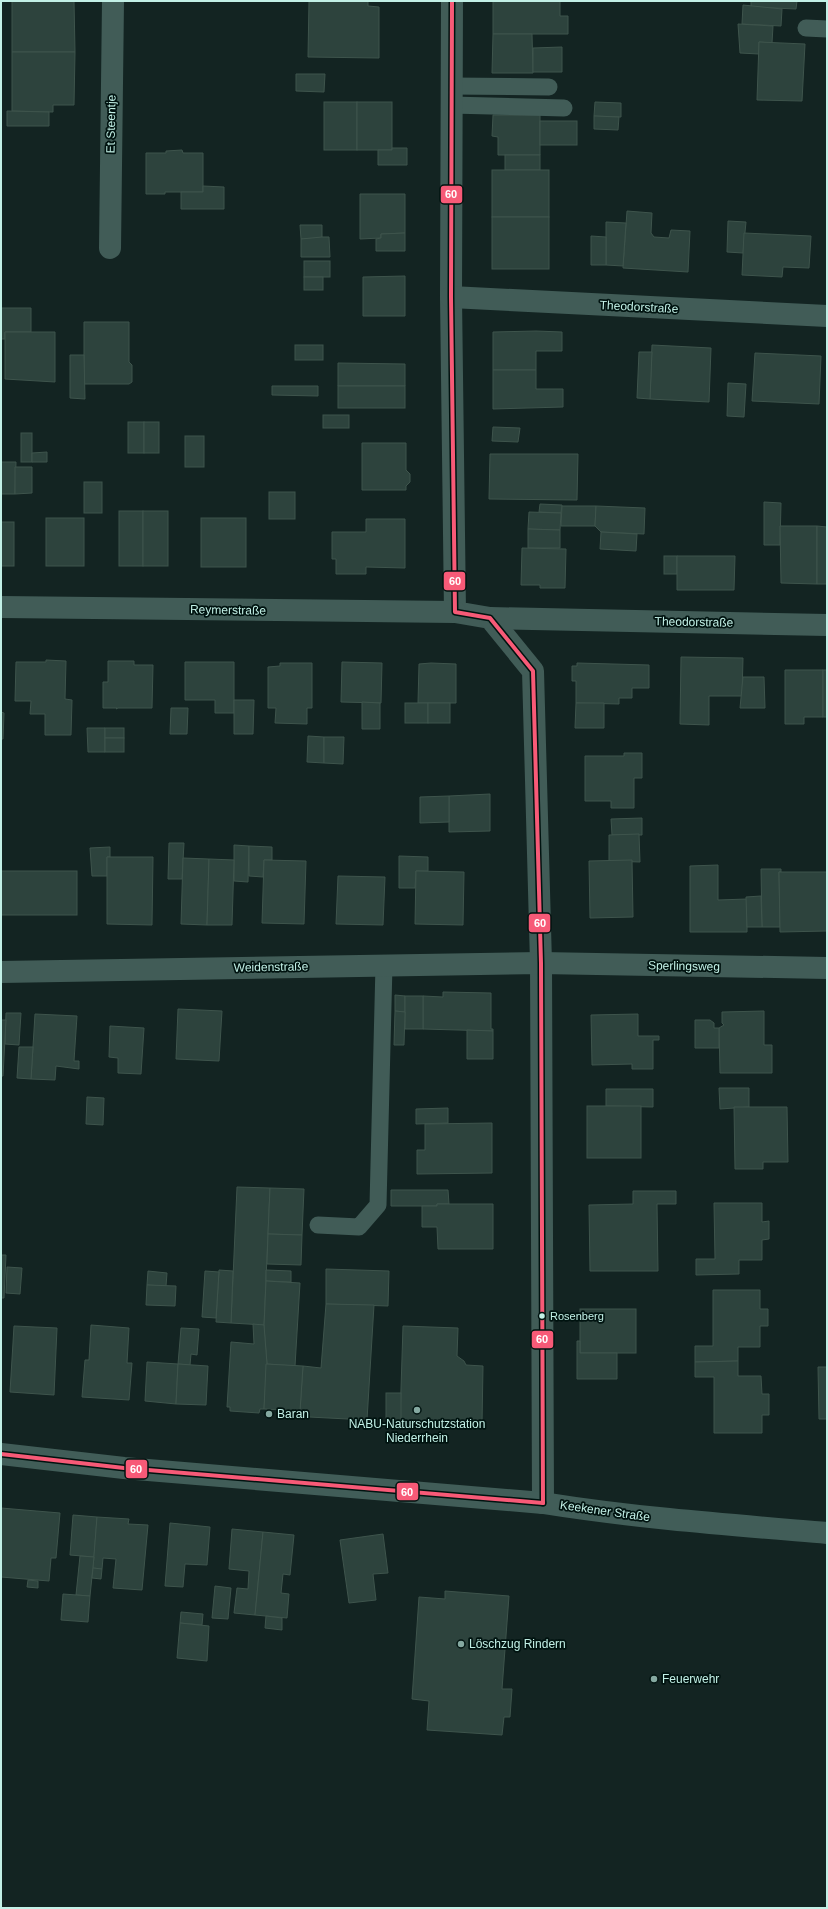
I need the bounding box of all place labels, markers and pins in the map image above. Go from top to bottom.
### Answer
place label: Rosenberg [550,1310,604,1322]
marker: Rosenberg [537,1311,547,1321]
marker: NABU-Naturschutzstation Niederrhein [412,1405,422,1415]
place label: Baran [277,1407,309,1421]
marker: Baran [264,1409,274,1419]
place label: NABU-Naturschutzstation Niederrhein [349,1417,485,1445]
place label: Löschzug Rindern [469,1637,566,1651]
marker: Löschzug Rindern [456,1639,466,1649]
place label: Feuerwehr [662,1672,719,1686]
marker: Feuerwehr [649,1674,659,1684]

